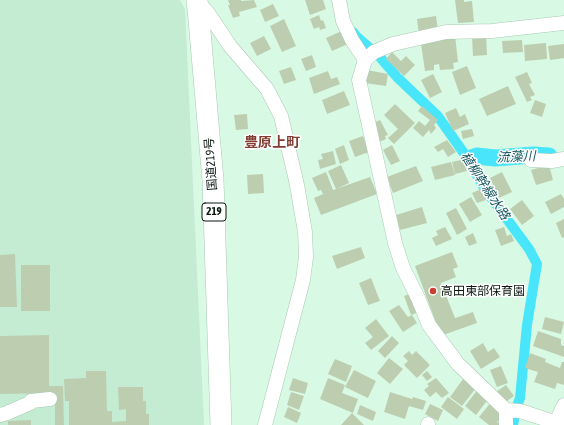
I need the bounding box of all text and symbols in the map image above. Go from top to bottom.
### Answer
district label: 豊原上町 [244,135,300,151]
street label: 国道219号 [202,137,220,191]
water label: 植柳幹線水路 [457,149,513,223]
water label: 流藻川 [496,149,536,165]
road number: 219 [202,203,226,221]
place label: 高田東部保育園 [441,284,525,298]
marker: 高田東部保育園 [428,286,438,296]

